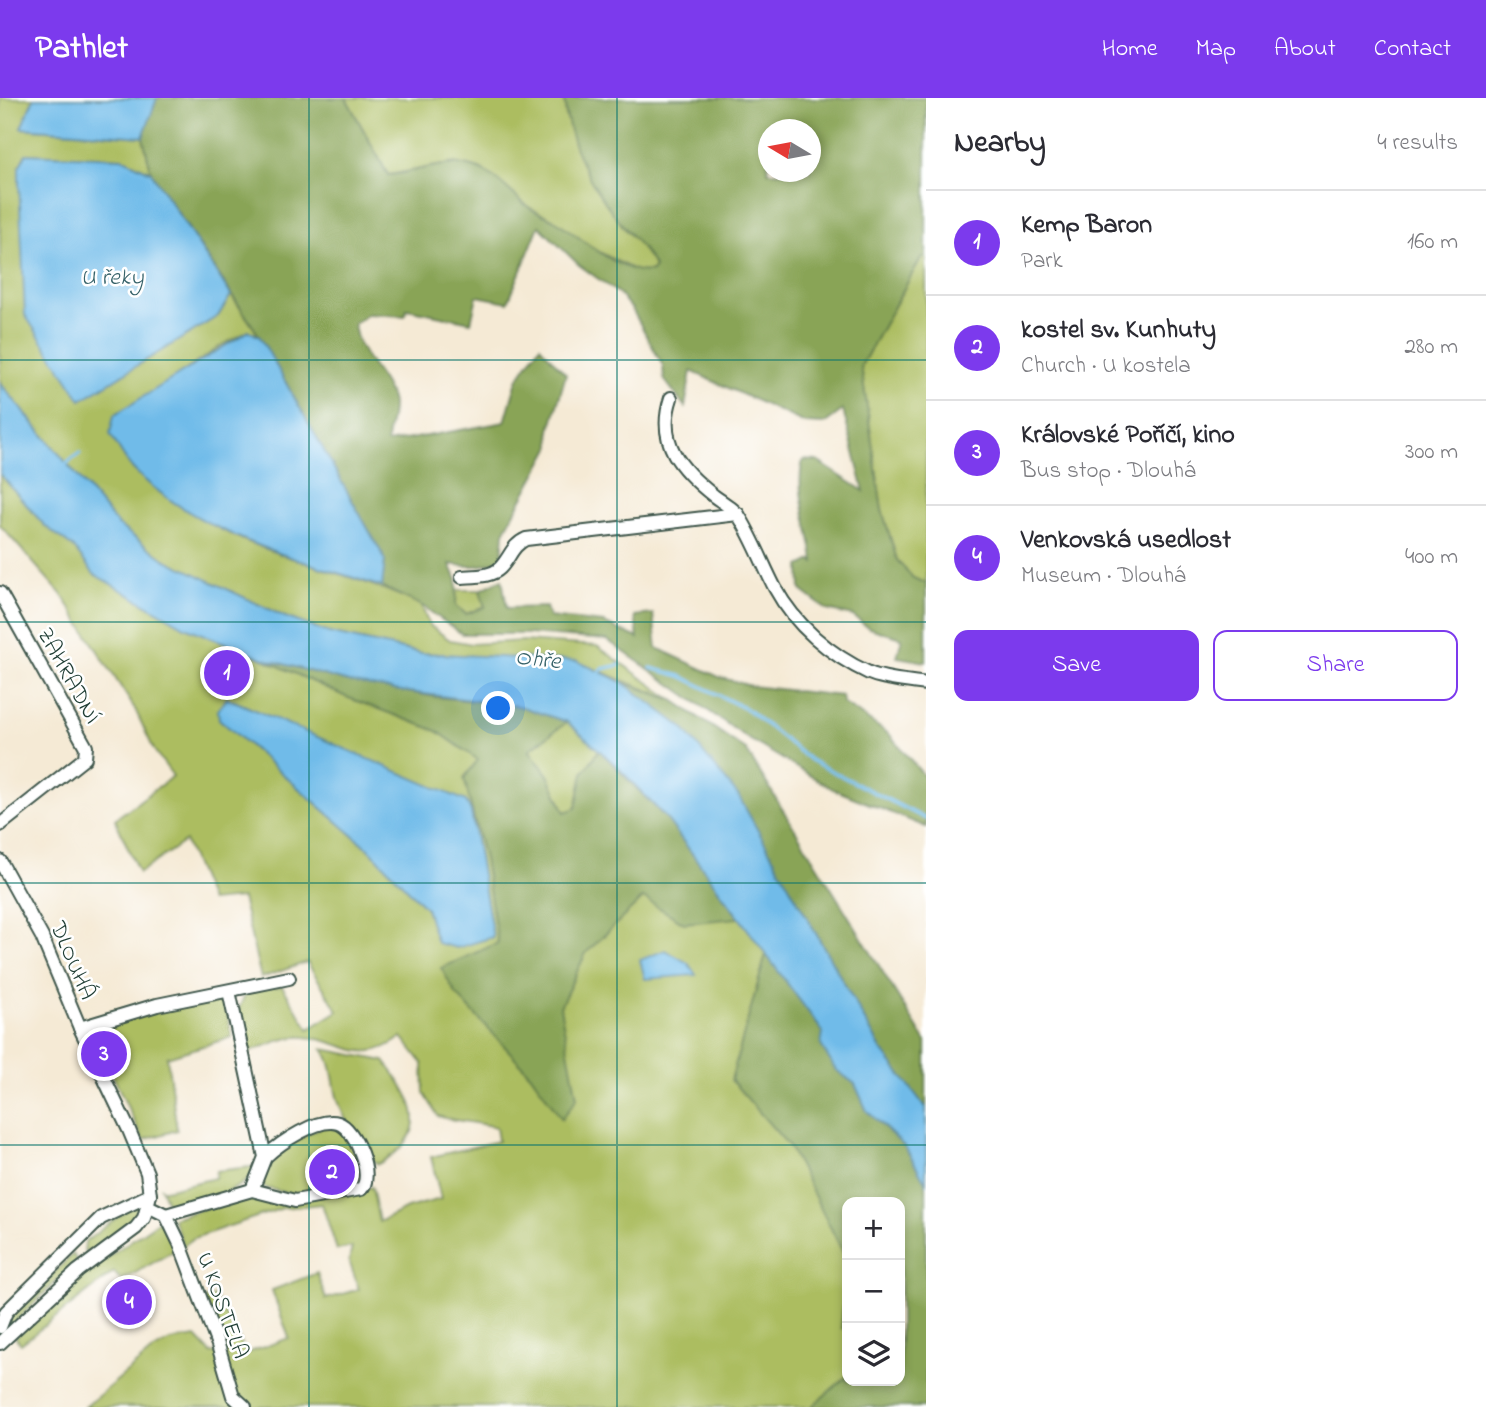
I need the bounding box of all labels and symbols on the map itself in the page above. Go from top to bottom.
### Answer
north arrow [758,119,821,182]
water label: U řeky [80,261,144,296]
street label: ZAHRADNÍ [28,622,108,730]
water label: Ohře [513,641,563,680]
pin: 1 [204,647,250,699]
your location [481,691,515,725]
street label: DLOUHÁ [40,915,104,1005]
pin: 3 [81,1028,127,1080]
pin: 2 [309,1146,355,1198]
street label: U KOSTELA [187,1248,256,1364]
pin: 4 [106,1276,152,1328]

